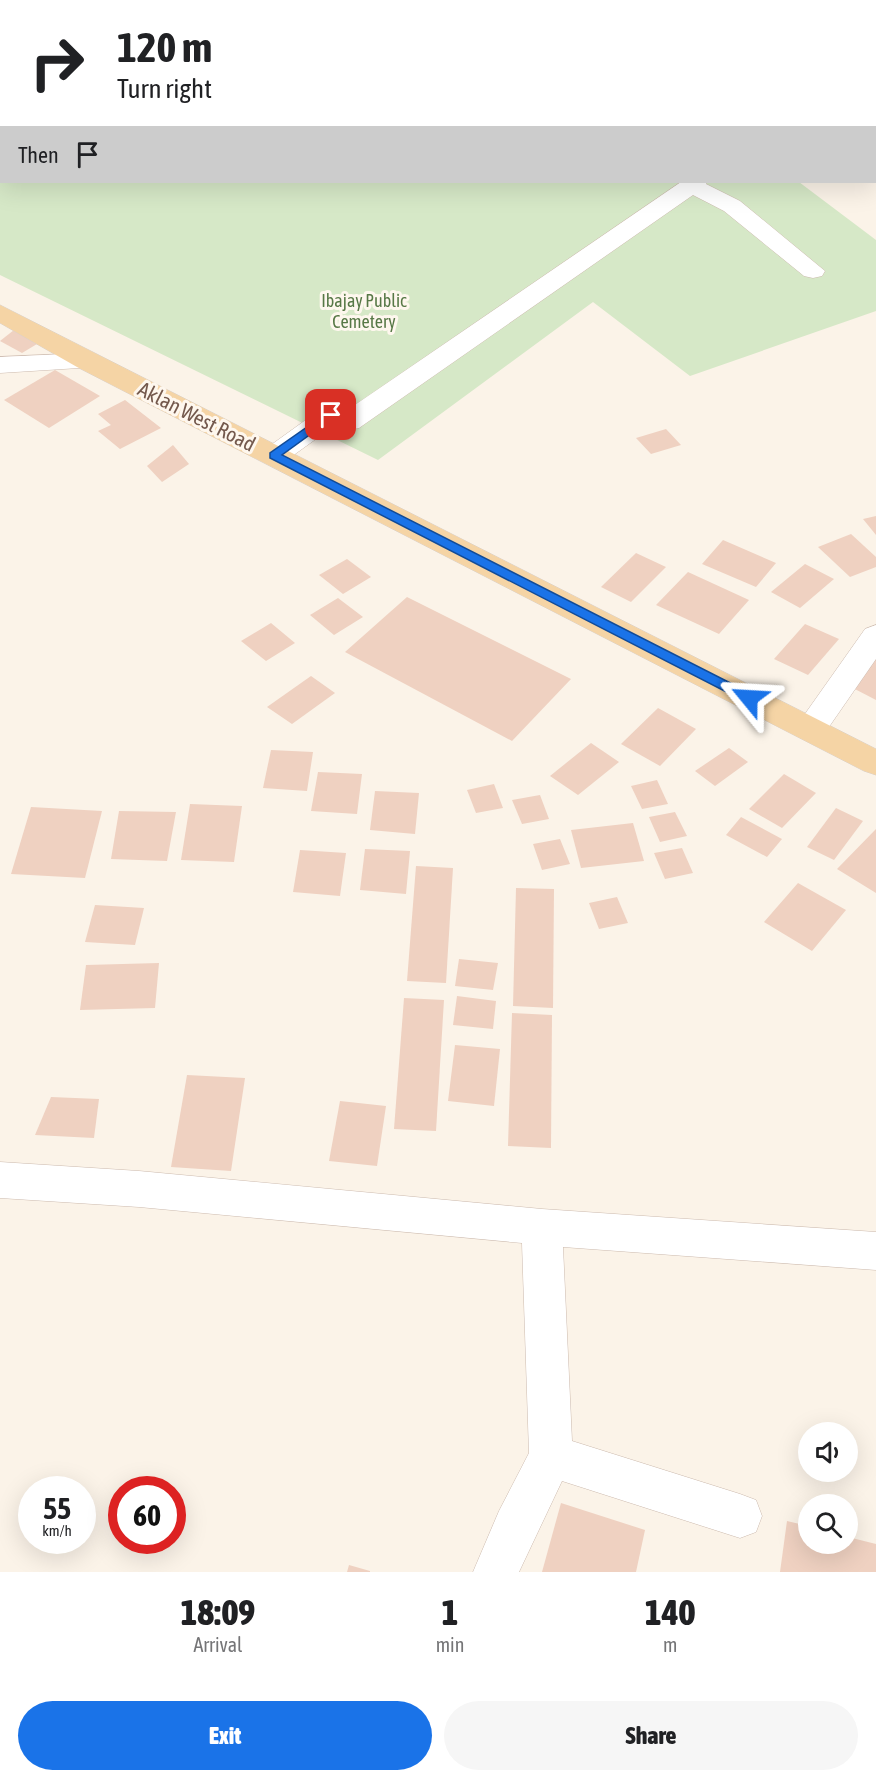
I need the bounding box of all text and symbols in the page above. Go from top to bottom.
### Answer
text: 120 m [117,23,212,71]
icon: right [18,24,96,102]
text: Turn right [117,73,212,104]
icon: arrive [71,138,104,171]
text: Then [18,142,59,168]
park label: Ibajay Public Cemetery [321,290,407,332]
street label: Aklan West Road [134,376,260,456]
pin [305,389,356,440]
icon: arrive [314,398,347,431]
position arrow [717,666,781,730]
map controls [798,1422,858,1554]
button: sound [798,1422,858,1482]
speed limit sign: 60 [108,1476,186,1554]
text: 55 [43,1491,71,1525]
button: search [798,1494,858,1554]
text: km/h [42,1522,72,1539]
text: 18:09 [180,1591,255,1633]
text: 1 [442,1591,458,1633]
text: 140 [645,1591,696,1633]
text: Arrival [193,1633,242,1656]
text: min [436,1633,464,1656]
text: m [663,1633,677,1656]
button: Exit [18,1701,432,1770]
button: Share [444,1701,858,1770]

